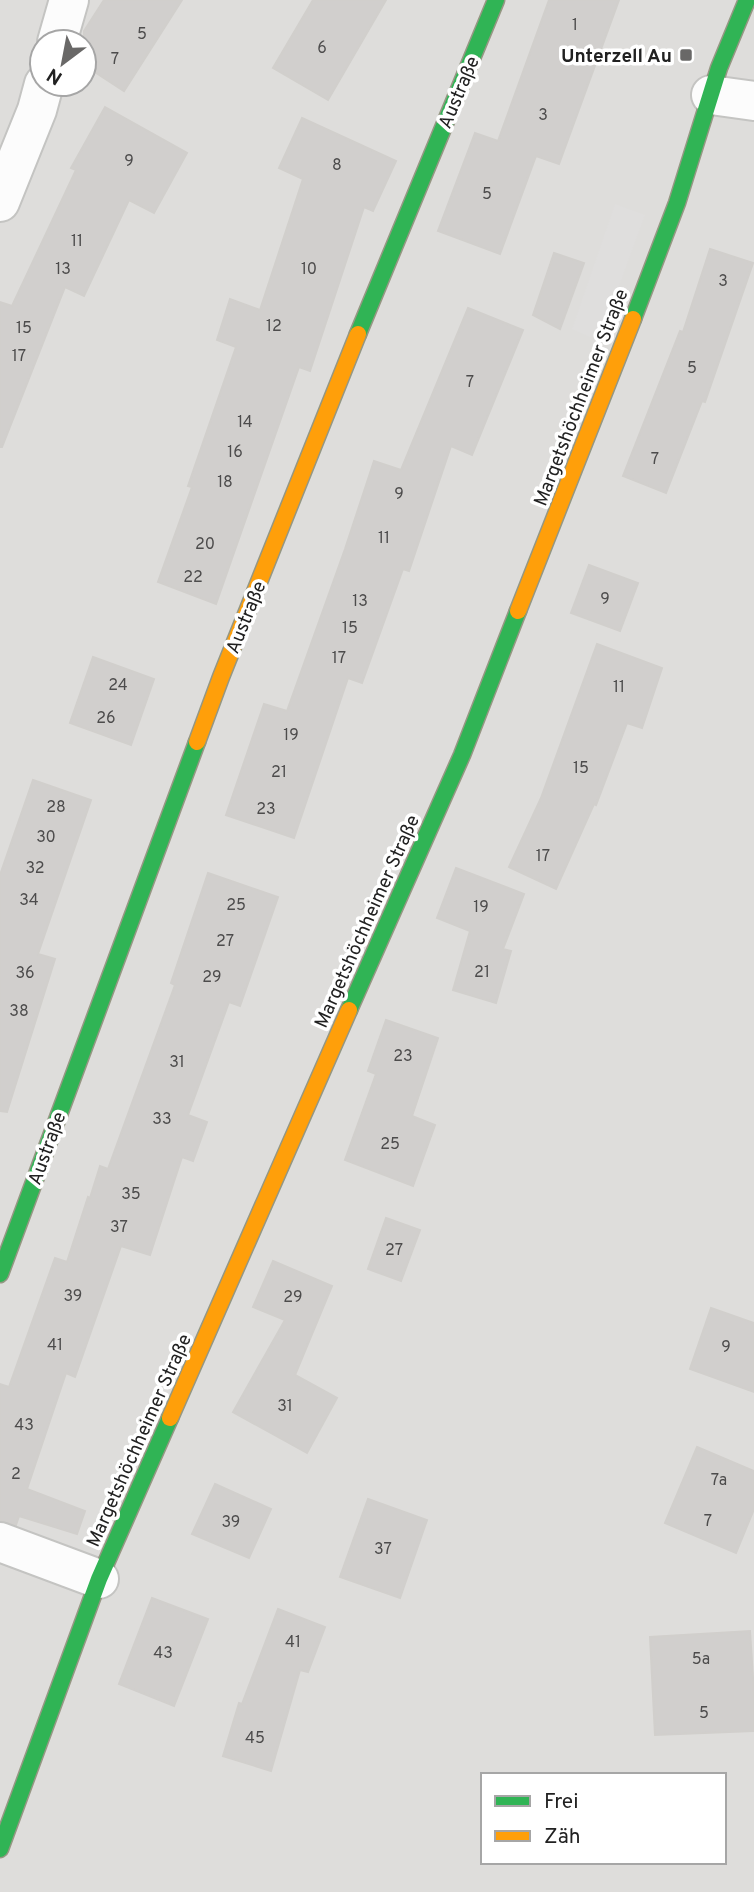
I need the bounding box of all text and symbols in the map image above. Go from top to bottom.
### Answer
house number: 1 [572,16,578,36]
house number: 5 [137,25,147,45]
north arrow [28,28,98,98]
house number: 6 [317,39,327,59]
place label: Unterzell Au [561,45,672,69]
marker: Unterzell Au [678,47,694,63]
house number: 7 [111,50,119,70]
street label: Austraße [434,53,486,133]
text: N [43,62,67,90]
house number: 3 [538,106,548,126]
house number: 9 [124,152,134,172]
house number: 8 [332,156,342,176]
house number: 5 [482,185,492,205]
house number: 11 [71,232,83,252]
house number: 13 [55,260,71,280]
house number: 10 [301,260,317,280]
house number: 3 [718,272,728,292]
street label: Margetshöchheimer Straße [529,286,634,510]
house number: 12 [266,317,282,337]
house number: 15 [16,319,32,339]
house number: 17 [12,347,26,367]
house number: 5 [687,359,697,379]
house number: 7 [466,373,474,393]
house number: 14 [237,413,253,433]
house number: 16 [227,443,243,463]
house number: 7 [651,450,659,470]
house number: 18 [217,473,233,493]
house number: 9 [394,485,404,505]
house number: 11 [378,529,390,549]
house number: 20 [195,535,215,555]
house number: 22 [183,568,203,588]
street label: Austraße [221,578,272,658]
house number: 9 [600,590,610,610]
house number: 13 [352,592,368,612]
house number: 15 [342,619,358,639]
house number: 17 [332,649,346,669]
house number: 24 [108,676,128,696]
house number: 11 [613,678,625,698]
house number: 26 [96,709,116,729]
house number: 19 [283,726,299,746]
house number: 15 [573,759,589,779]
house number: 21 [271,763,287,783]
house number: 28 [46,798,66,818]
house number: 23 [256,800,276,820]
street label: Margetshöchheimer Straße [310,812,426,1032]
house number: 30 [36,828,56,848]
house number: 17 [536,847,550,867]
house number: 32 [25,859,45,879]
house number: 34 [19,891,39,911]
house number: 25 [226,896,246,916]
house number: 19 [473,898,489,918]
house number: 27 [216,932,234,952]
house number: 21 [474,963,490,983]
house number: 36 [15,964,35,984]
house number: 29 [202,968,222,988]
house number: 38 [9,1002,29,1022]
house number: 23 [393,1047,413,1067]
house number: 31 [169,1053,185,1073]
street label: Austraße [24,1109,72,1189]
house number: 33 [152,1110,172,1130]
house number: 25 [380,1135,400,1155]
house number: 35 [121,1185,141,1205]
house number: 37 [110,1218,128,1238]
house number: 27 [385,1241,403,1261]
house number: 39 [64,1287,82,1307]
house number: 29 [283,1288,303,1308]
street label: Margetshöchheimer Straße [82,1331,198,1551]
house number: 41 [47,1336,63,1356]
house number: 9 [721,1338,731,1358]
house number: 31 [277,1397,293,1417]
house number: 43 [14,1416,34,1436]
house number: 2 [11,1465,21,1485]
house number: 7a [711,1471,727,1491]
house number: 7 [704,1512,712,1532]
house number: 39 [222,1513,240,1533]
house number: 37 [374,1540,392,1560]
house number: 41 [285,1633,301,1653]
house number: 43 [153,1644,173,1664]
house number: 5a [692,1650,710,1670]
house number: 5 [699,1704,709,1724]
house number: 45 [245,1729,265,1749]
legend [481,1773,726,1864]
text: Frei [544,1789,579,1816]
text: Zäh [544,1824,581,1851]

